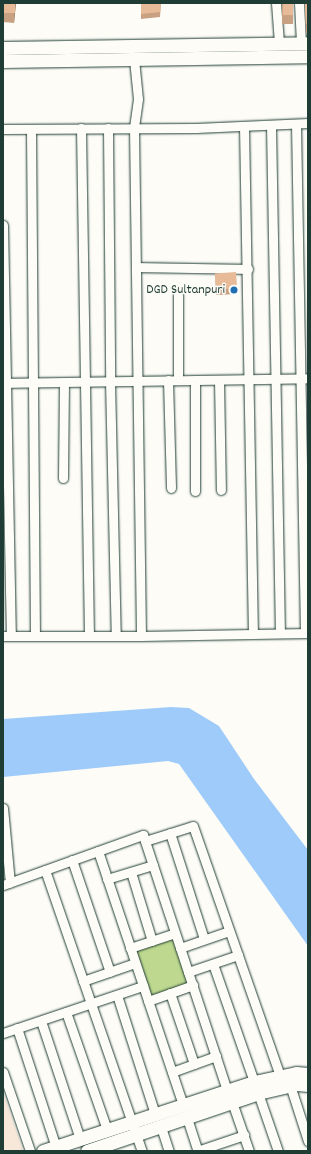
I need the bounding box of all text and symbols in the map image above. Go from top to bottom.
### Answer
place label: DGD Sultanpuri [146,282,225,298]
marker: DGD Sultanpuri [228,284,240,296]

